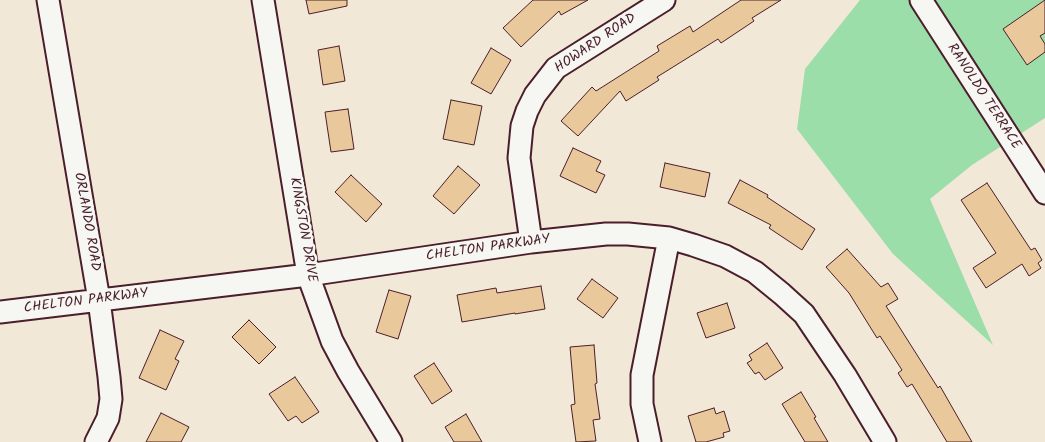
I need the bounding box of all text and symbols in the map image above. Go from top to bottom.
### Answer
street label: HOWARD ROAD [552,11,640,77]
street label: RANOLDO TERRACE [943,41,1023,153]
street label: ORLANDO ROAD [69,171,103,273]
street label: KINGSTON DRIVE [284,176,320,284]
street label: CHELTON PARKWAY [425,232,551,266]
street label: CHELTON PARKWAY [23,286,149,318]

